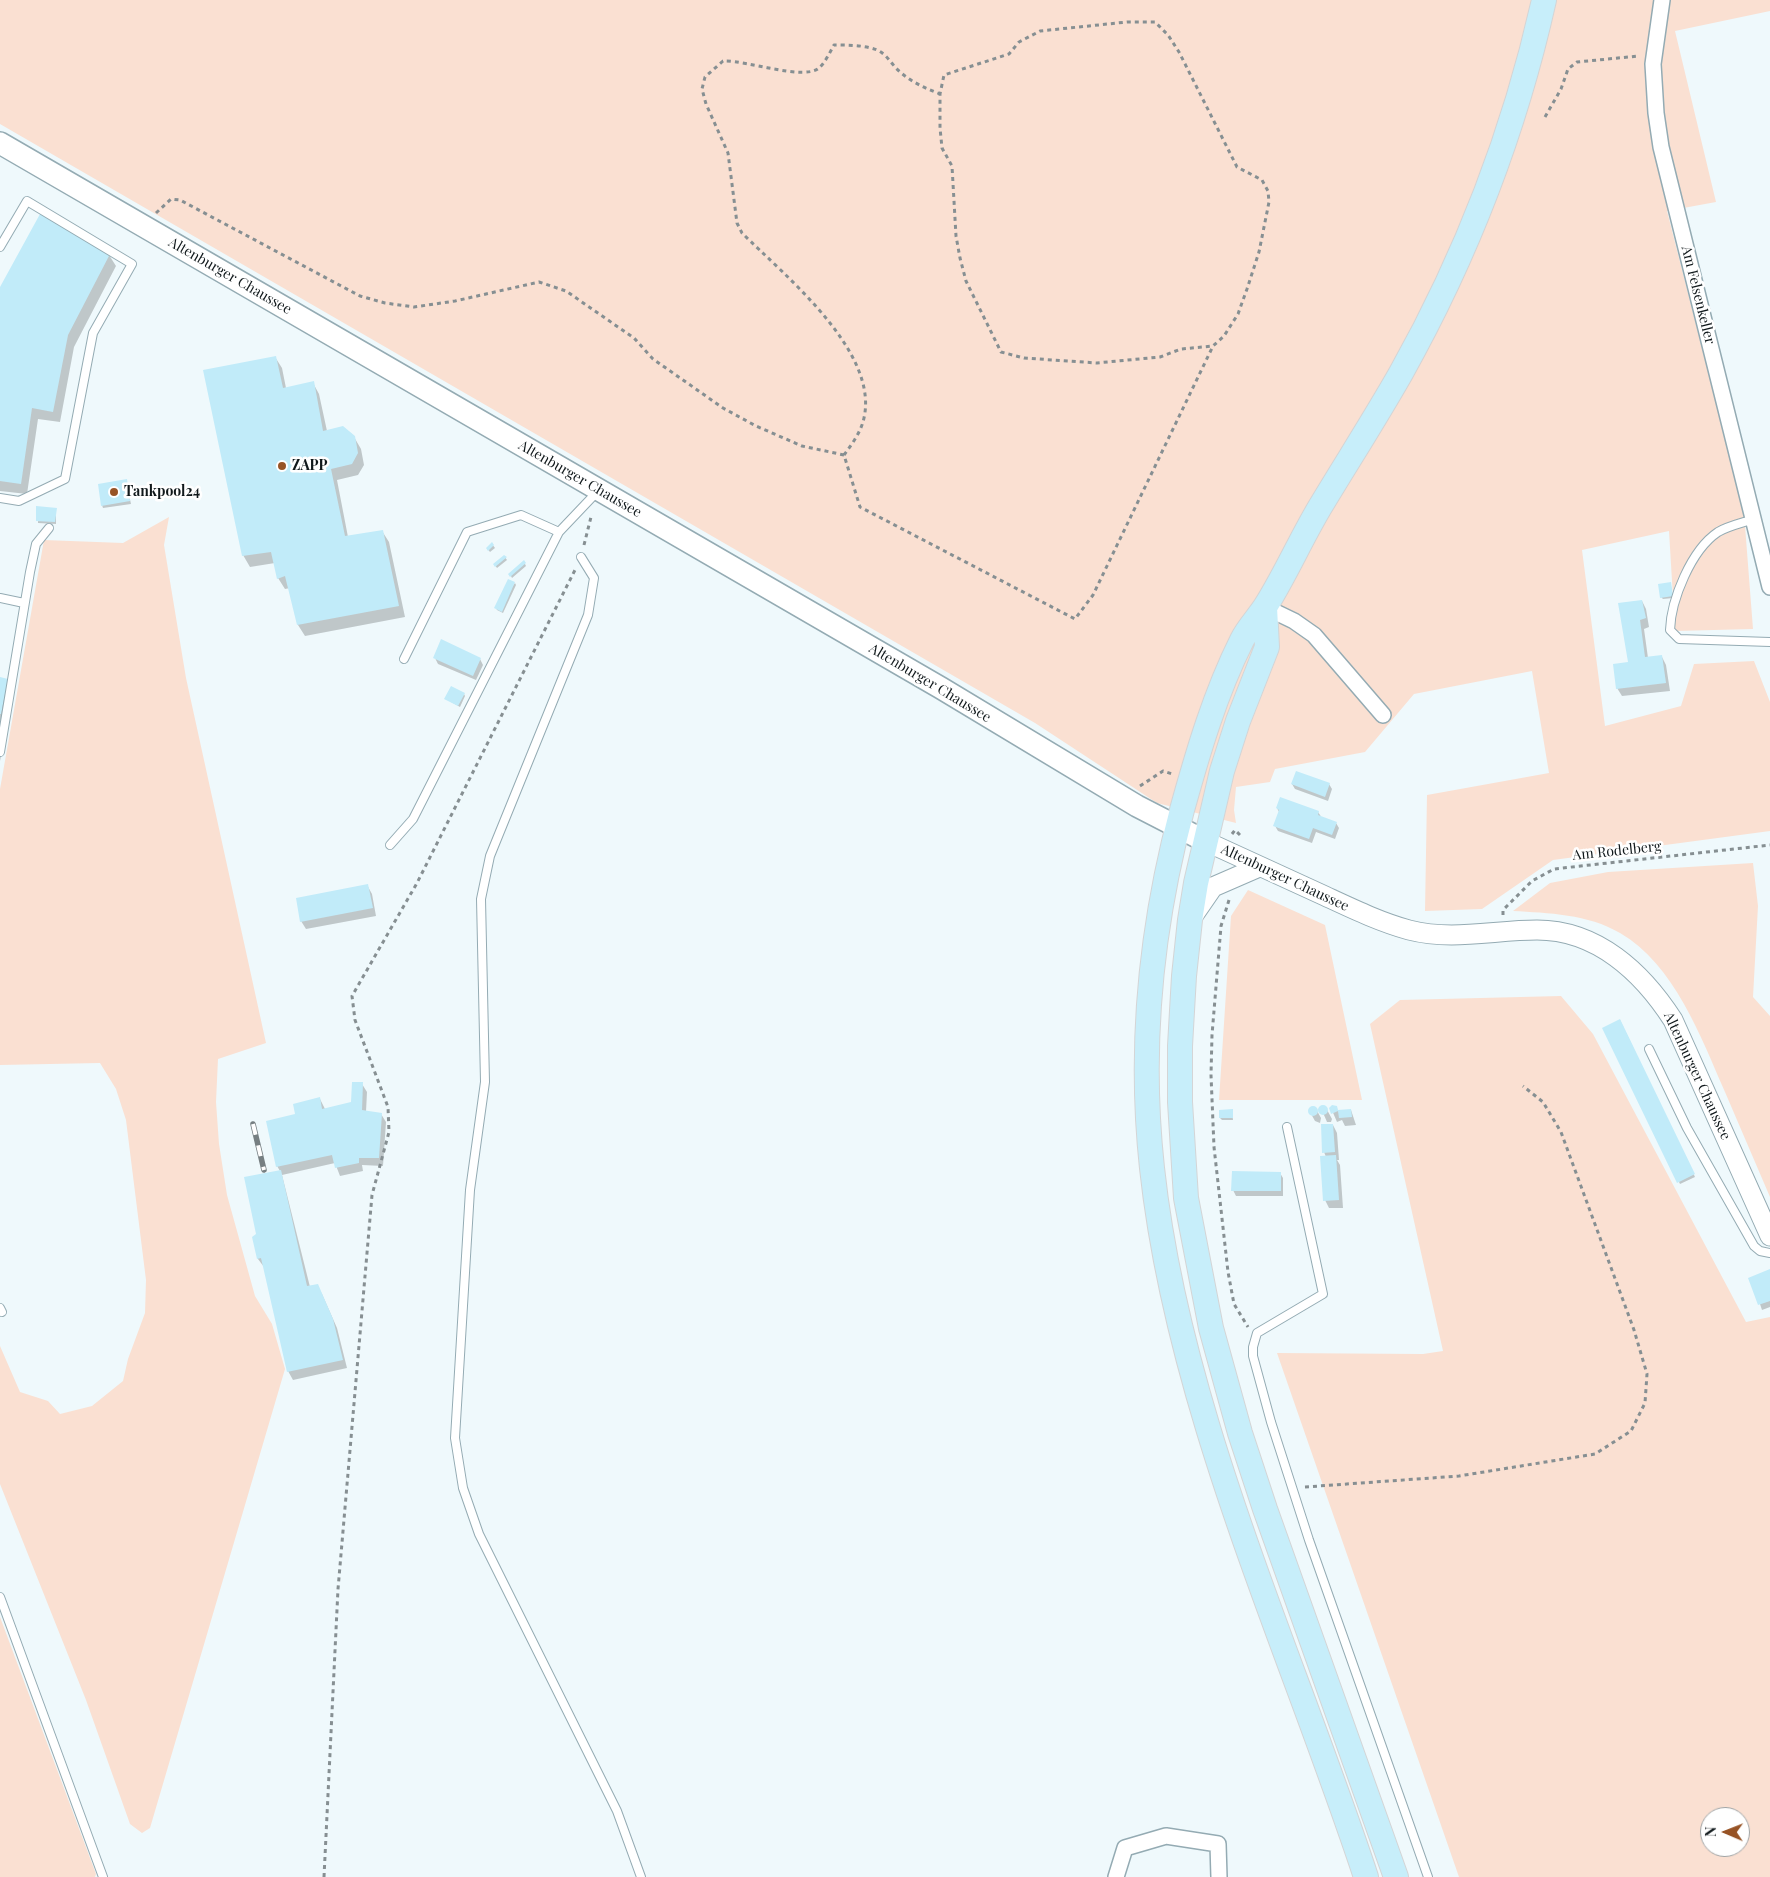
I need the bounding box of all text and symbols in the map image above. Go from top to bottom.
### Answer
street label: Altenburger Chaussee [166,234,294,318]
street label: Am Felsenkeller [1678,244,1718,346]
street label: Altenburger Chaussee [516,437,644,521]
place label: ZAPP [292,458,327,474]
marker: ZAPP [276,460,288,472]
place label: Tankpool24 [124,484,200,500]
marker: Tankpool24 [108,486,120,498]
street label: Altenburger Chaussee [866,640,994,726]
street label: Am Rodelberg [1572,838,1662,864]
street label: Altenburger Chaussee [1218,841,1352,915]
street label: Altenburger Chaussee [1660,1009,1734,1143]
north arrow [1700,1807,1750,1857]
text: N [1701,1827,1720,1837]

